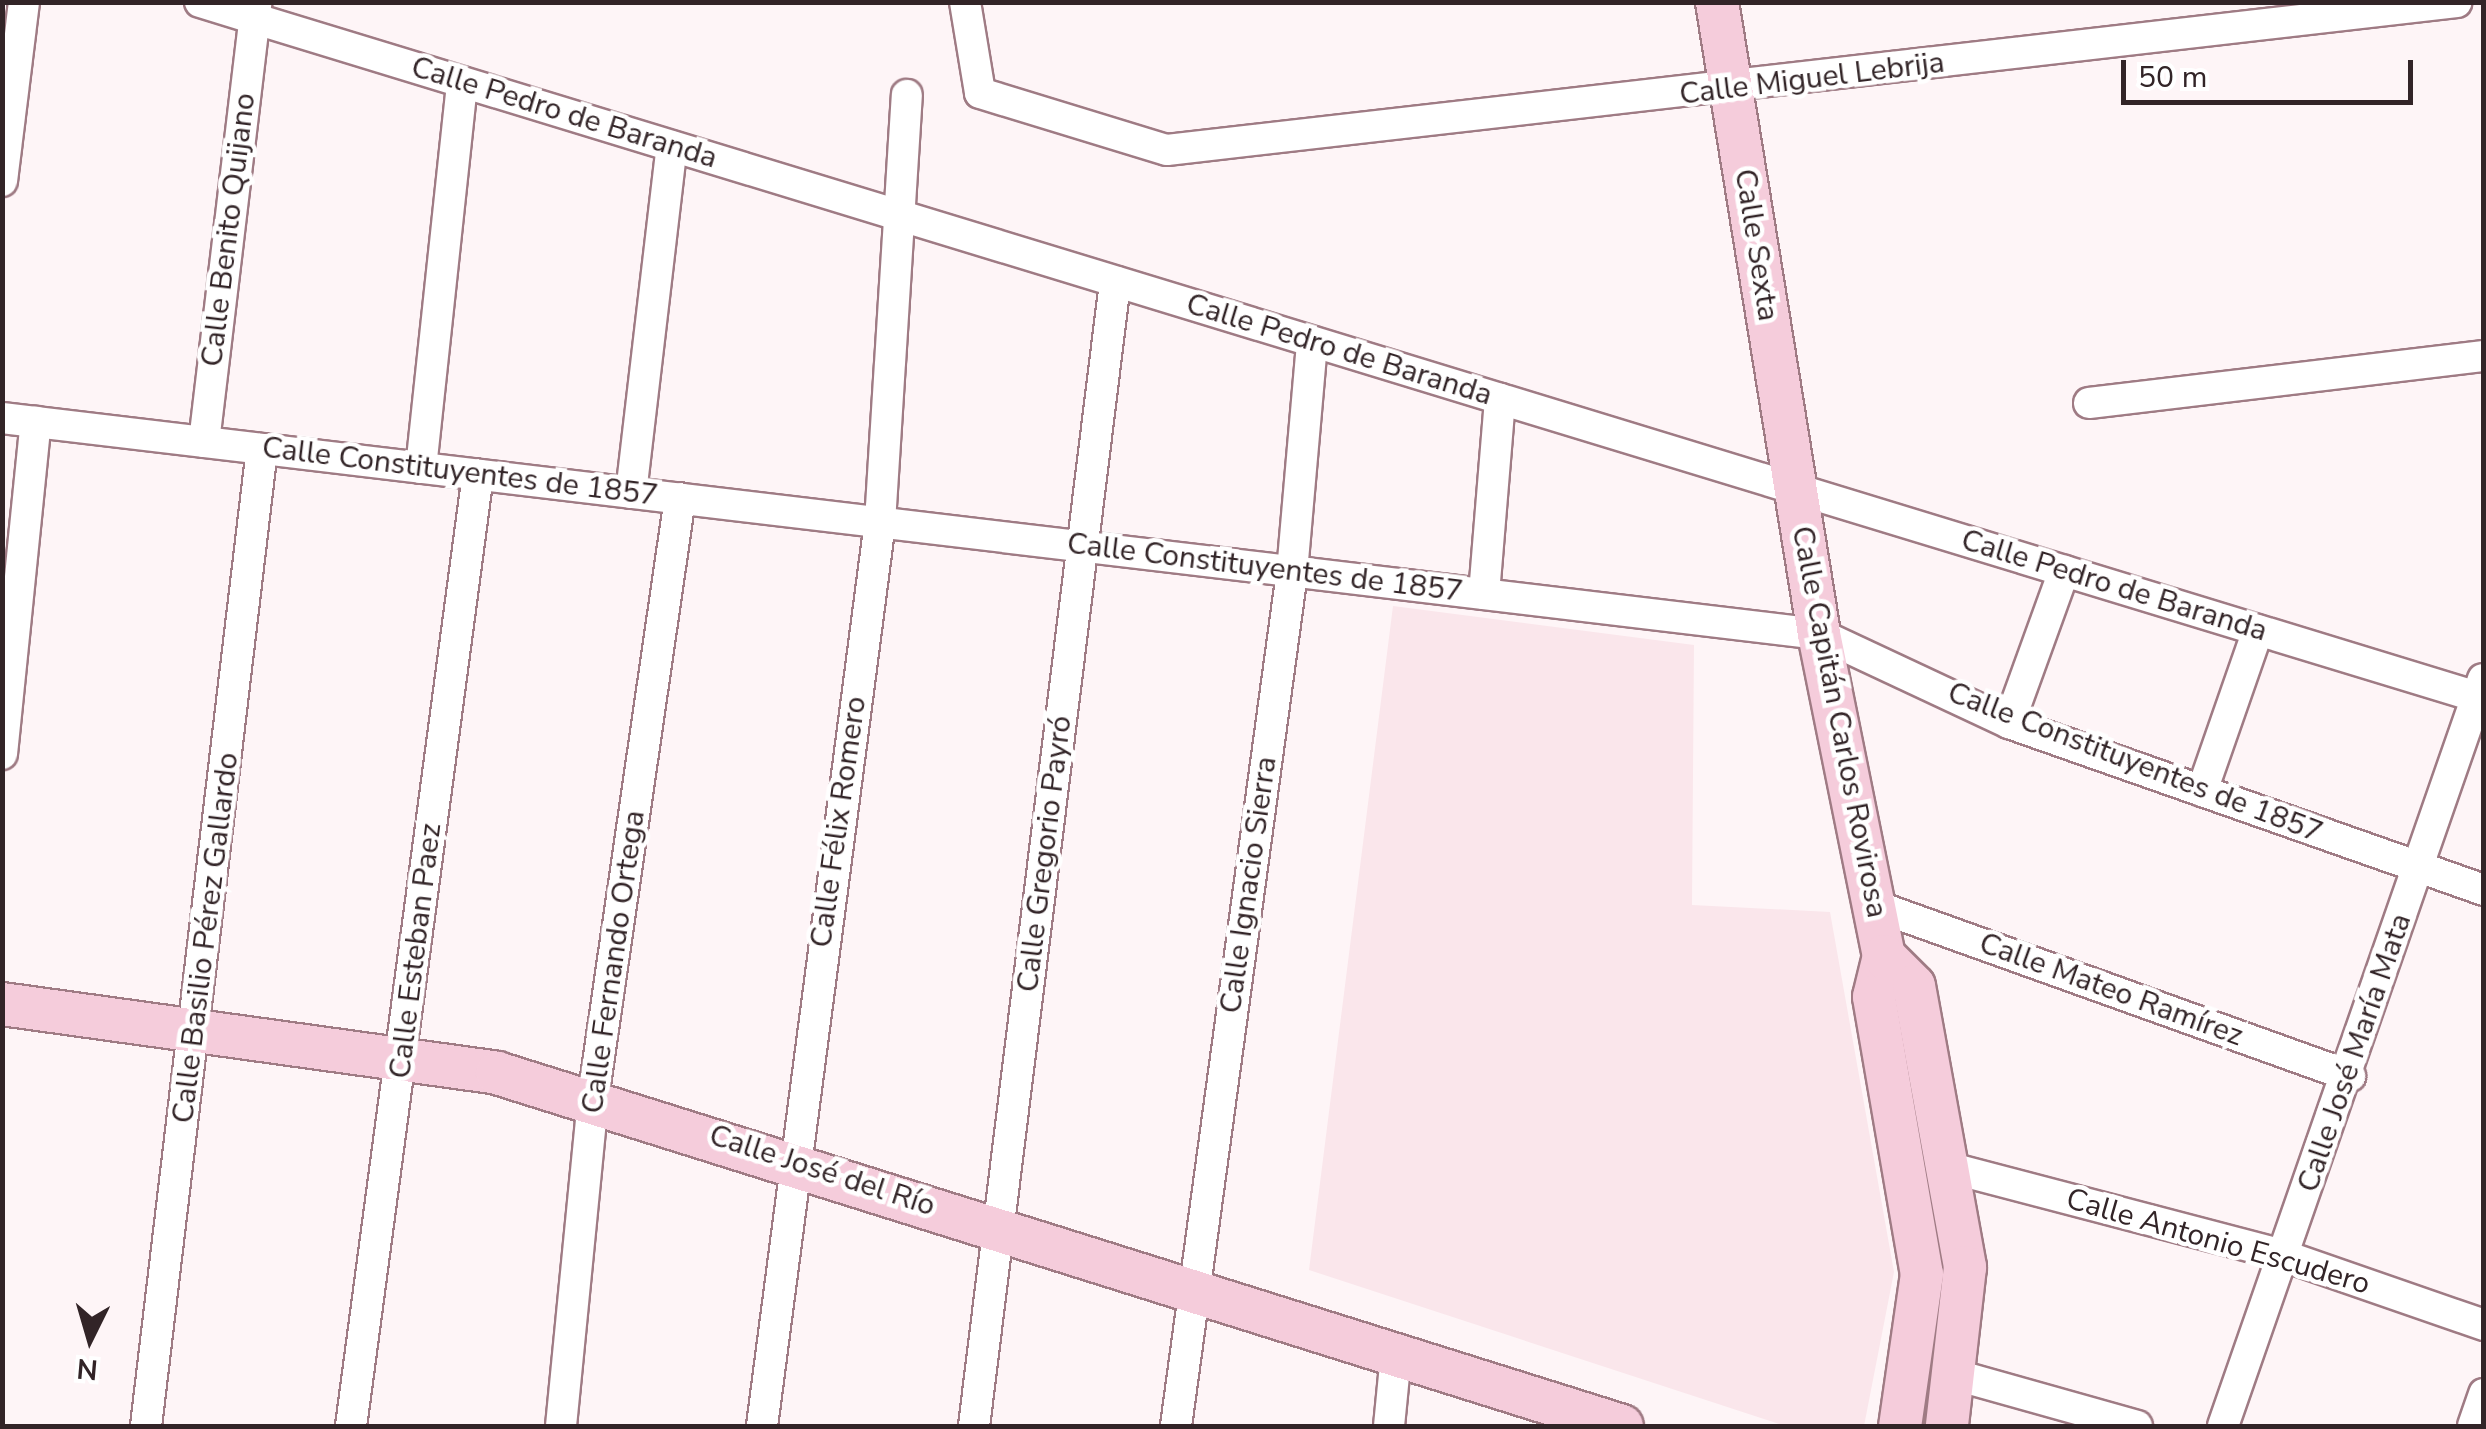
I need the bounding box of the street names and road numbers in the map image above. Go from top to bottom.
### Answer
street label: Calle Miguel Lebrija [1677,45,1947,113]
street label: Calle Pedro de Baranda [407,49,721,177]
street label: Calle Benito Quijano [194,91,264,369]
street label: Calle Sexta [1726,166,1786,324]
street label: Calle Pedro de Baranda [1182,286,1496,414]
street label: Calle Constituyentes de 1857 [260,430,660,514]
street label: Calle Pedro de Baranda [1957,522,2271,650]
street label: Calle Capitán Carlos Rovirosa [1783,523,1895,921]
street label: Calle Constituyentes de 1857 [1065,526,1465,610]
street label: Calle Constituyentes de 1857 [1942,675,2328,851]
street label: Calle Félix Romero [804,694,874,950]
street label: Calle Gregorio Payró [1010,714,1080,994]
street label: Calle Basilio Pérez Gallardo [165,751,247,1125]
street label: Calle Ignacio Sierra [1213,754,1285,1016]
street label: Calle Fernando Ortega [575,808,653,1116]
street label: Calle Esteban Paez [382,821,450,1081]
street label: Calle José María Mata [2290,909,2420,1197]
street label: Calle Mateo Ramírez [1974,926,2248,1054]
street label: Calle José del Río [705,1118,939,1224]
street label: Calle Antonio Escudero [2062,1181,2374,1303]

